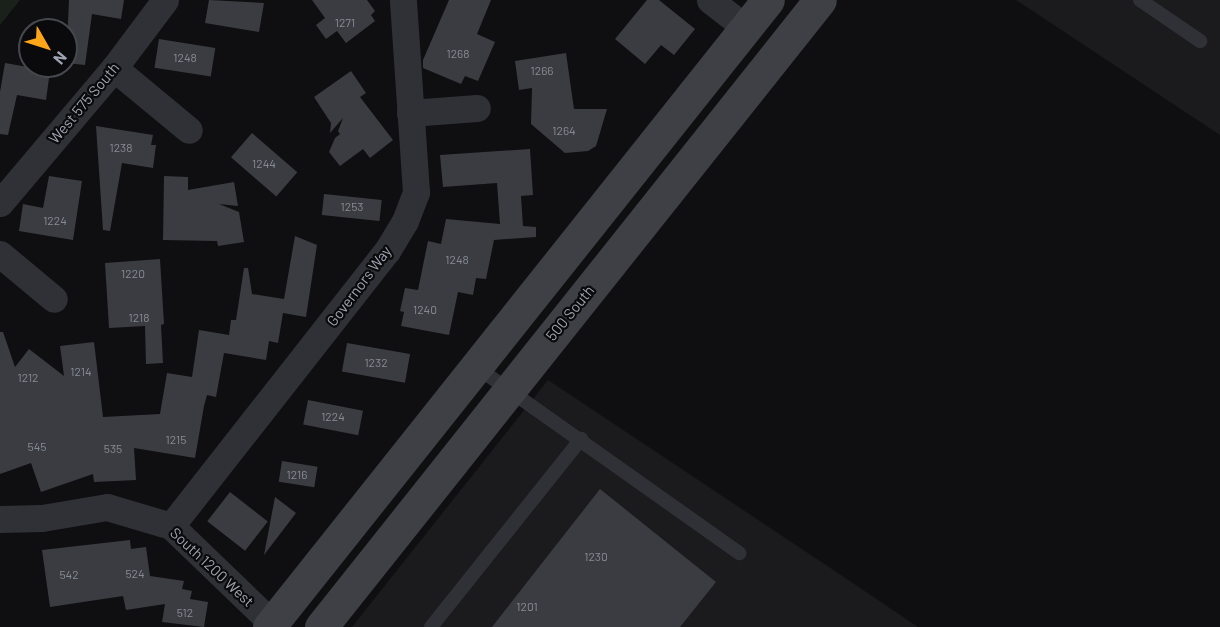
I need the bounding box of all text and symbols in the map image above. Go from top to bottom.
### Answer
house number: 1271 [335,16,355,30]
north arrow [18,18,78,78]
house number: 1268 [446,47,470,61]
text: N [50,48,72,68]
house number: 1248 [173,51,197,65]
street label: West 575 South [45,59,123,147]
house number: 1266 [531,64,553,78]
house number: 1264 [552,124,576,138]
house number: 1238 [110,141,132,155]
house number: 1244 [252,157,276,171]
house number: 1253 [341,200,363,214]
house number: 1224 [43,214,67,228]
street label: Governors Way [323,242,395,330]
house number: 1248 [445,253,469,267]
house number: 1220 [121,267,145,281]
street label: 500 South [542,282,598,344]
house number: 1240 [413,303,437,317]
house number: 1218 [129,311,149,325]
house number: 1232 [364,356,388,370]
house number: 1214 [70,365,92,379]
house number: 1212 [17,371,39,385]
house number: 1224 [321,410,345,424]
house number: 1215 [166,433,186,447]
house number: 545 [28,440,46,454]
house number: 535 [104,442,122,456]
house number: 1216 [287,468,307,482]
street label: South 1200 West [166,524,258,610]
house number: 1230 [584,550,608,564]
house number: 524 [125,567,145,581]
house number: 542 [59,568,79,582]
house number: 1201 [516,600,538,614]
house number: 512 [177,606,193,620]

